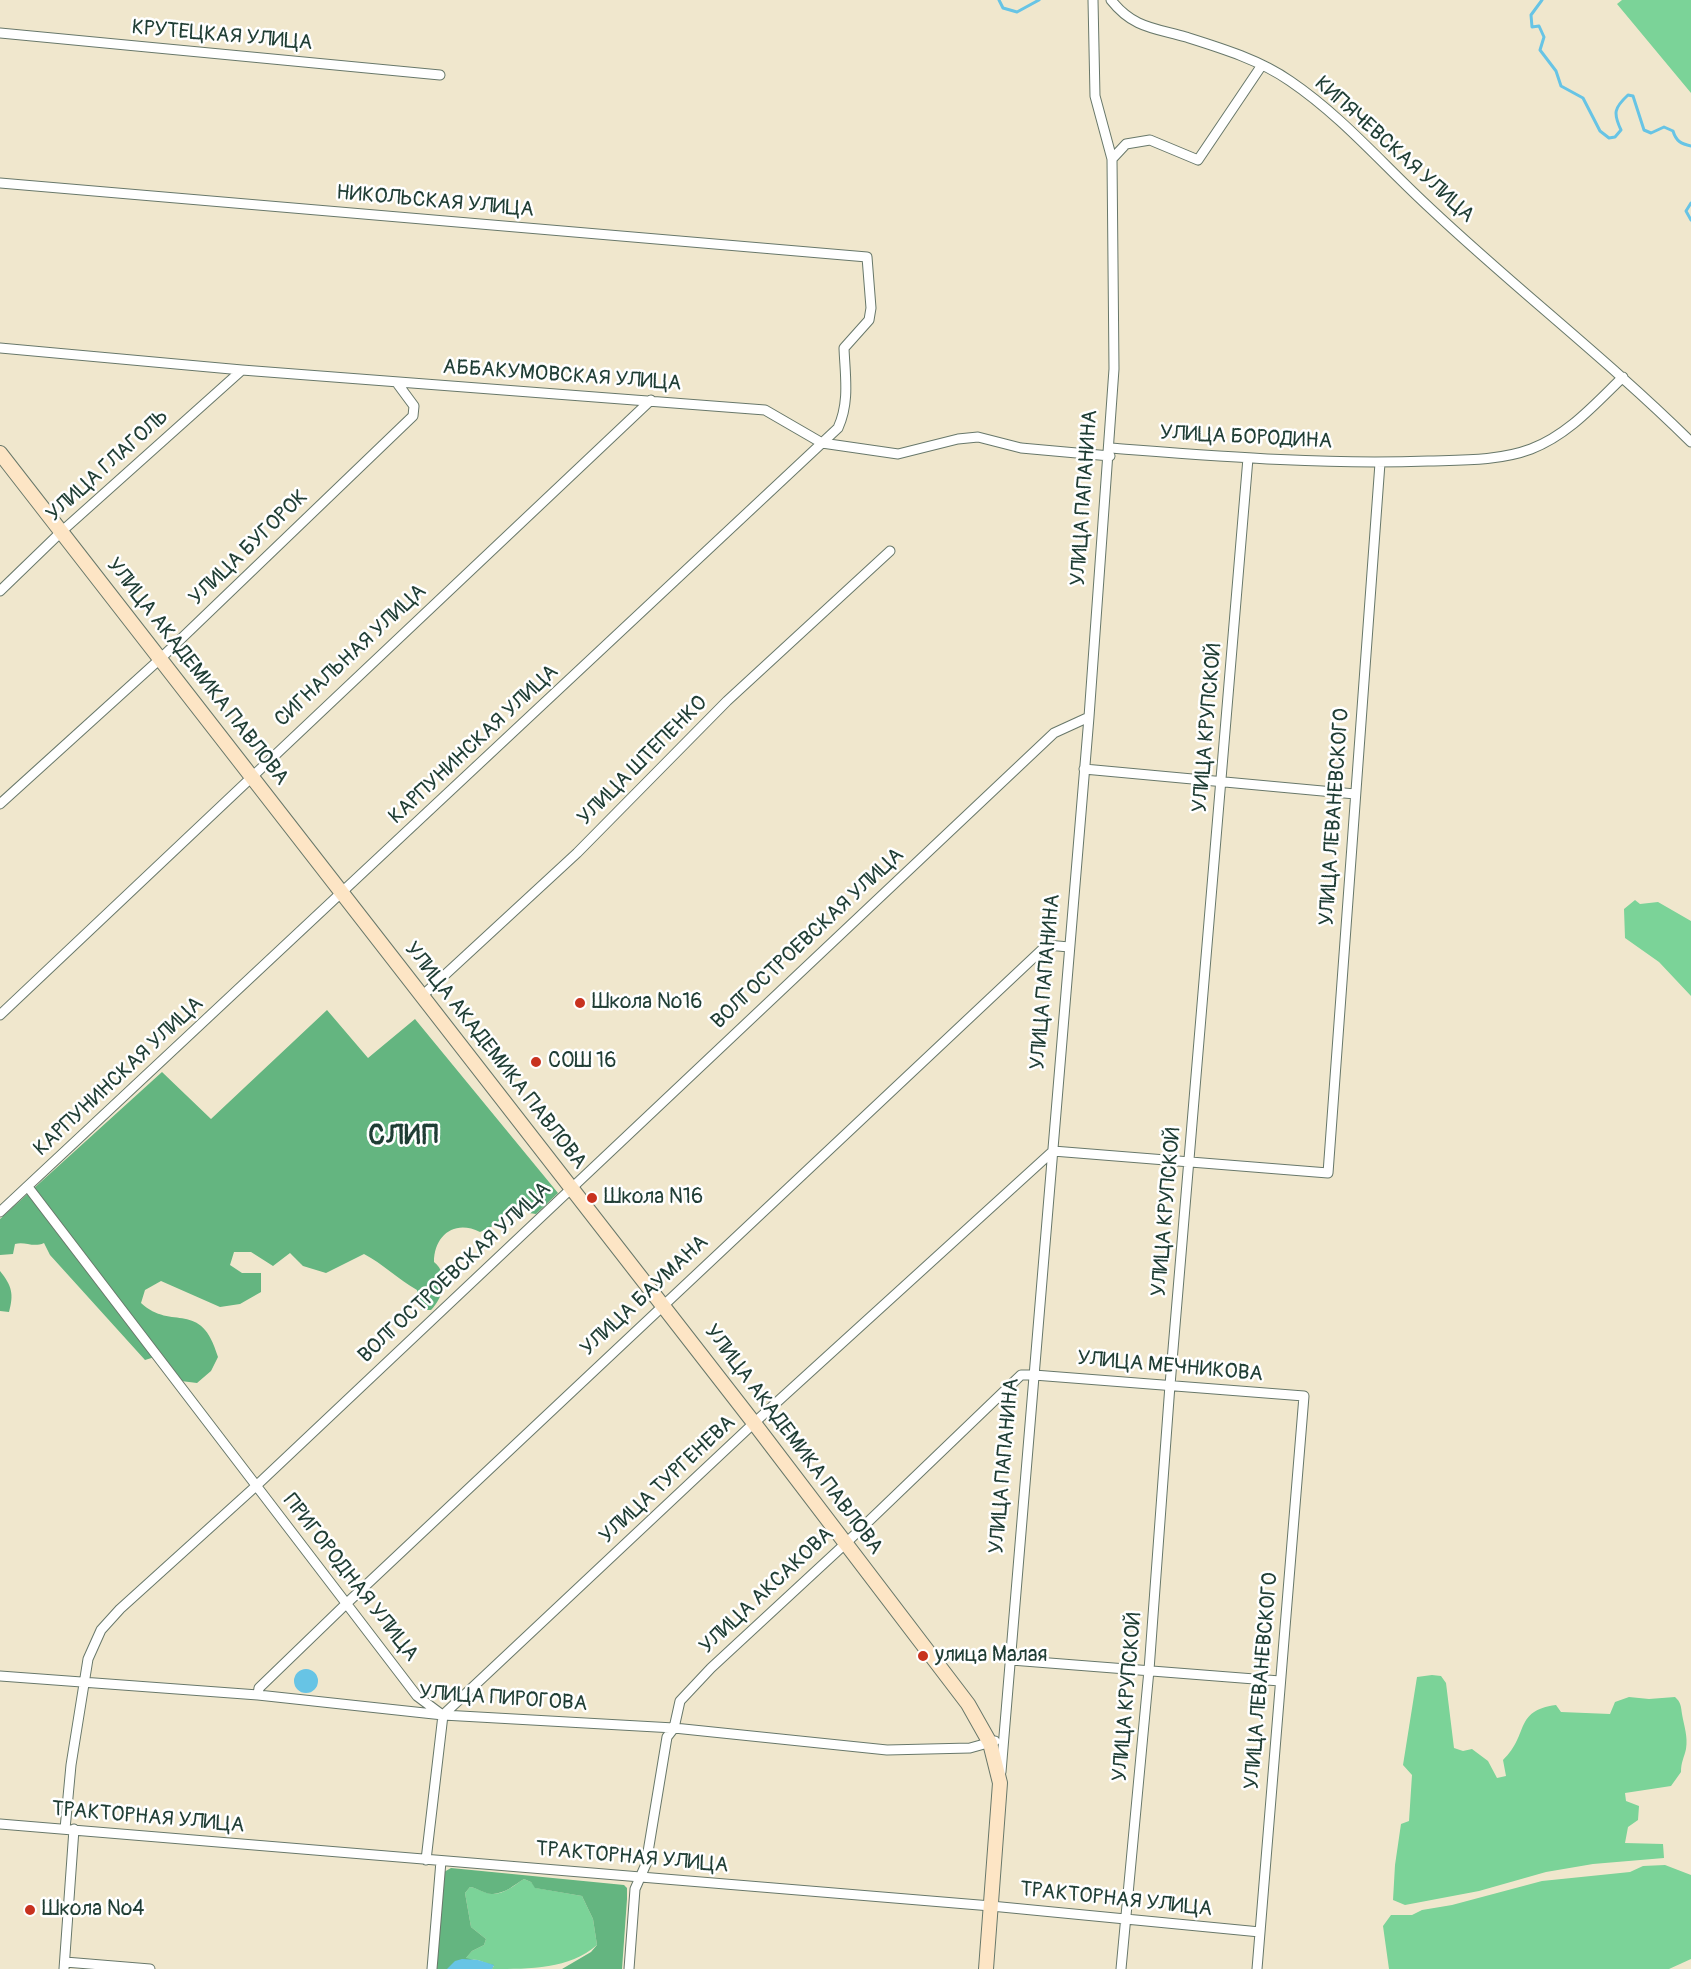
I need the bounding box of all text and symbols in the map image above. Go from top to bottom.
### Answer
street label: КРУТЕЦКАЯ УЛИЦА [131,16,313,56]
street label: КИПЯЧЕВСКАЯ УЛИЦА [1309,72,1479,228]
street label: НИКОЛЬСКАЯ УЛИЦА [335,181,535,223]
street label: АББАКУМОВСКАЯ УЛИЦА [442,355,682,397]
street label: УЛИЦА ГЛАГОЛЬ [42,405,174,527]
street label: УЛИЦА ПАПАНИНА [1066,409,1104,587]
street label: УЛИЦА БОРОДИНА [1159,421,1333,455]
street label: УЛИЦА БУГОРОК [184,485,314,611]
street label: УЛИЦА АКАДЕМИКА ПАВЛОВА [100,553,294,791]
street label: СИГНАЛЬНАЯ УЛИЦА [270,579,432,733]
street label: УЛИЦА КРУПСКОЙ [1188,642,1228,814]
street label: КАРПУНИНСКАЯ УЛИЦА [384,660,564,830]
street label: УЛИЦА ШТЕПЕНКО [573,691,713,831]
street label: УЛИЦА ЛЕВАНЕВСКОГО [1315,707,1355,927]
street label: ВОЛГОСТРОЕВСКАЯ УЛИЦА [706,843,910,1035]
street label: УЛИЦА ПАПАНИНА [1026,893,1066,1071]
street label: УЛИЦА АКАДЕМИКА ПАВЛОВА [398,937,592,1175]
place label: Школа №16 [592,990,703,1016]
street label: КАРПУНИНСКАЯ УЛИЦА [29,992,209,1162]
marker: Школа №16 [573,996,587,1010]
place label: СОШ 16 [548,1049,616,1075]
marker: СОШ 16 [529,1055,543,1069]
district label: СЛИП [368,1121,440,1153]
street label: УЛИЦА КРУПСКОЙ [1147,1126,1187,1298]
street label: ВОЛГОСТРОЕВСКАЯ УЛИЦА [353,1177,557,1369]
place label: Школа N16 [604,1185,703,1211]
marker: Школа N16 [585,1191,599,1205]
street label: УЛИЦА БАУМАНА [576,1230,714,1362]
street label: УЛИЦА АКАДЕМИКА ПАВЛОВА [698,1320,888,1560]
street label: УЛИЦА МЕЧНИКОВА [1076,1346,1264,1388]
street label: УЛИЦА ПАПАНИНА [985,1377,1025,1555]
street label: УЛИЦА ТУРГЕНЕВА [595,1411,741,1549]
street label: ПРИГОРОДНАЯ УЛИЦА [277,1489,423,1667]
street label: УЛИЦА АКСАКОВА [695,1522,839,1660]
street label: УЛИЦА ЛЕВАНЕВСКОГО [1240,1571,1284,1791]
street label: УЛИЦА КРУПСКОЙ [1108,1611,1148,1783]
place label: улица Малая [935,1643,1047,1669]
marker: улица Малая [916,1649,930,1663]
street label: УЛИЦА ПИРОГОВА [418,1681,588,1717]
street label: ТРАКТОРНАЯ УЛИЦА [51,1797,245,1839]
street label: ТРАКТОРНАЯ УЛИЦА [535,1837,729,1879]
street label: ТРАКТОРНАЯ УЛИЦА [1019,1877,1213,1923]
place label: Школа №4 [42,1897,144,1923]
marker: Школа №4 [23,1903,37,1917]

